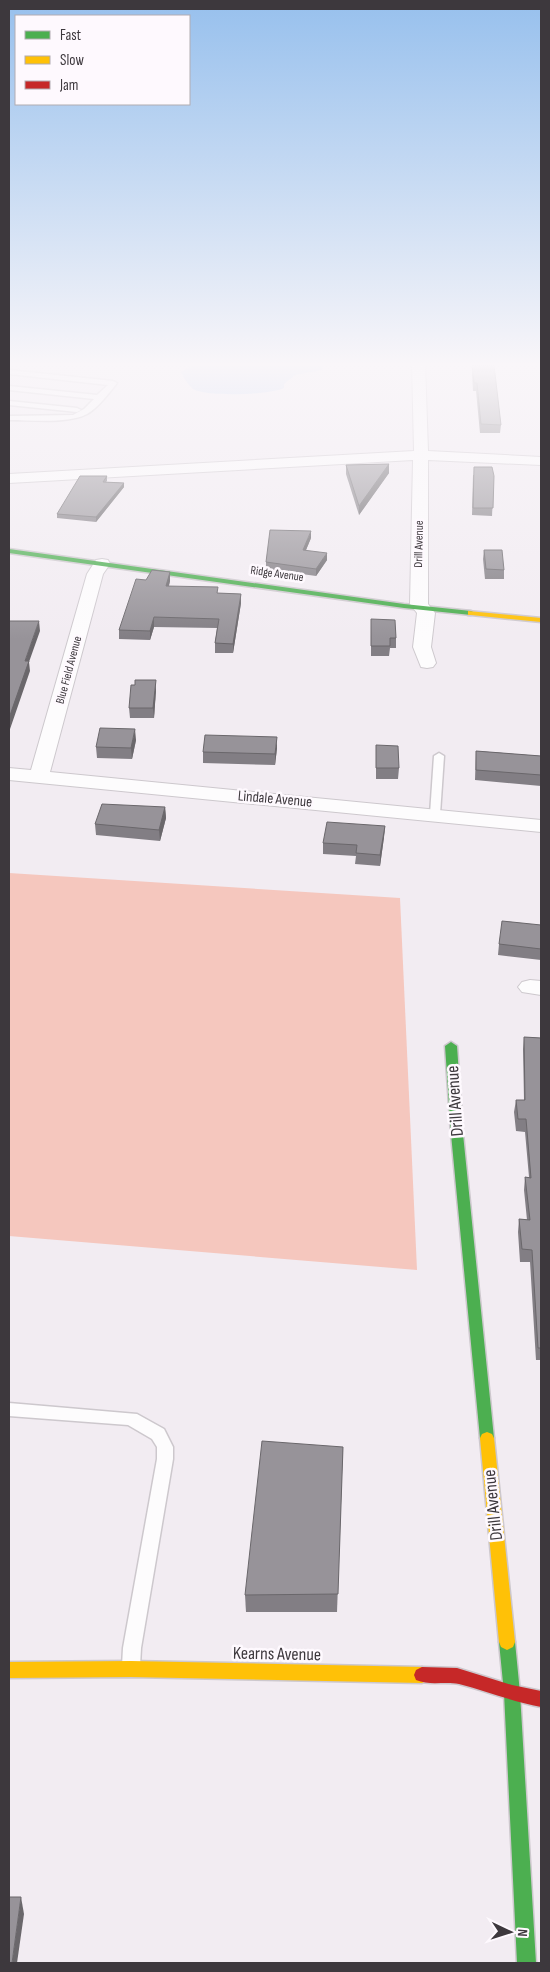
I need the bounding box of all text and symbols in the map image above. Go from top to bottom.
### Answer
legend [15,15,190,105]
text: Fast [60,26,82,45]
text: Slow [60,51,84,70]
text: Jam [59,76,78,95]
street label: Drill Avenue [411,520,427,568]
street label: Ridge Avenue [249,563,305,585]
street label: Blue Field Avenue [53,634,85,706]
street label: Lindale Avenue [237,786,313,812]
street label: Drill Avenue [442,1065,468,1137]
street label: Drill Avenue [479,1469,507,1541]
street label: Kearns Avenue [233,1643,321,1665]
north arrow [485,1907,535,1957]
text: N [514,1929,531,1937]

